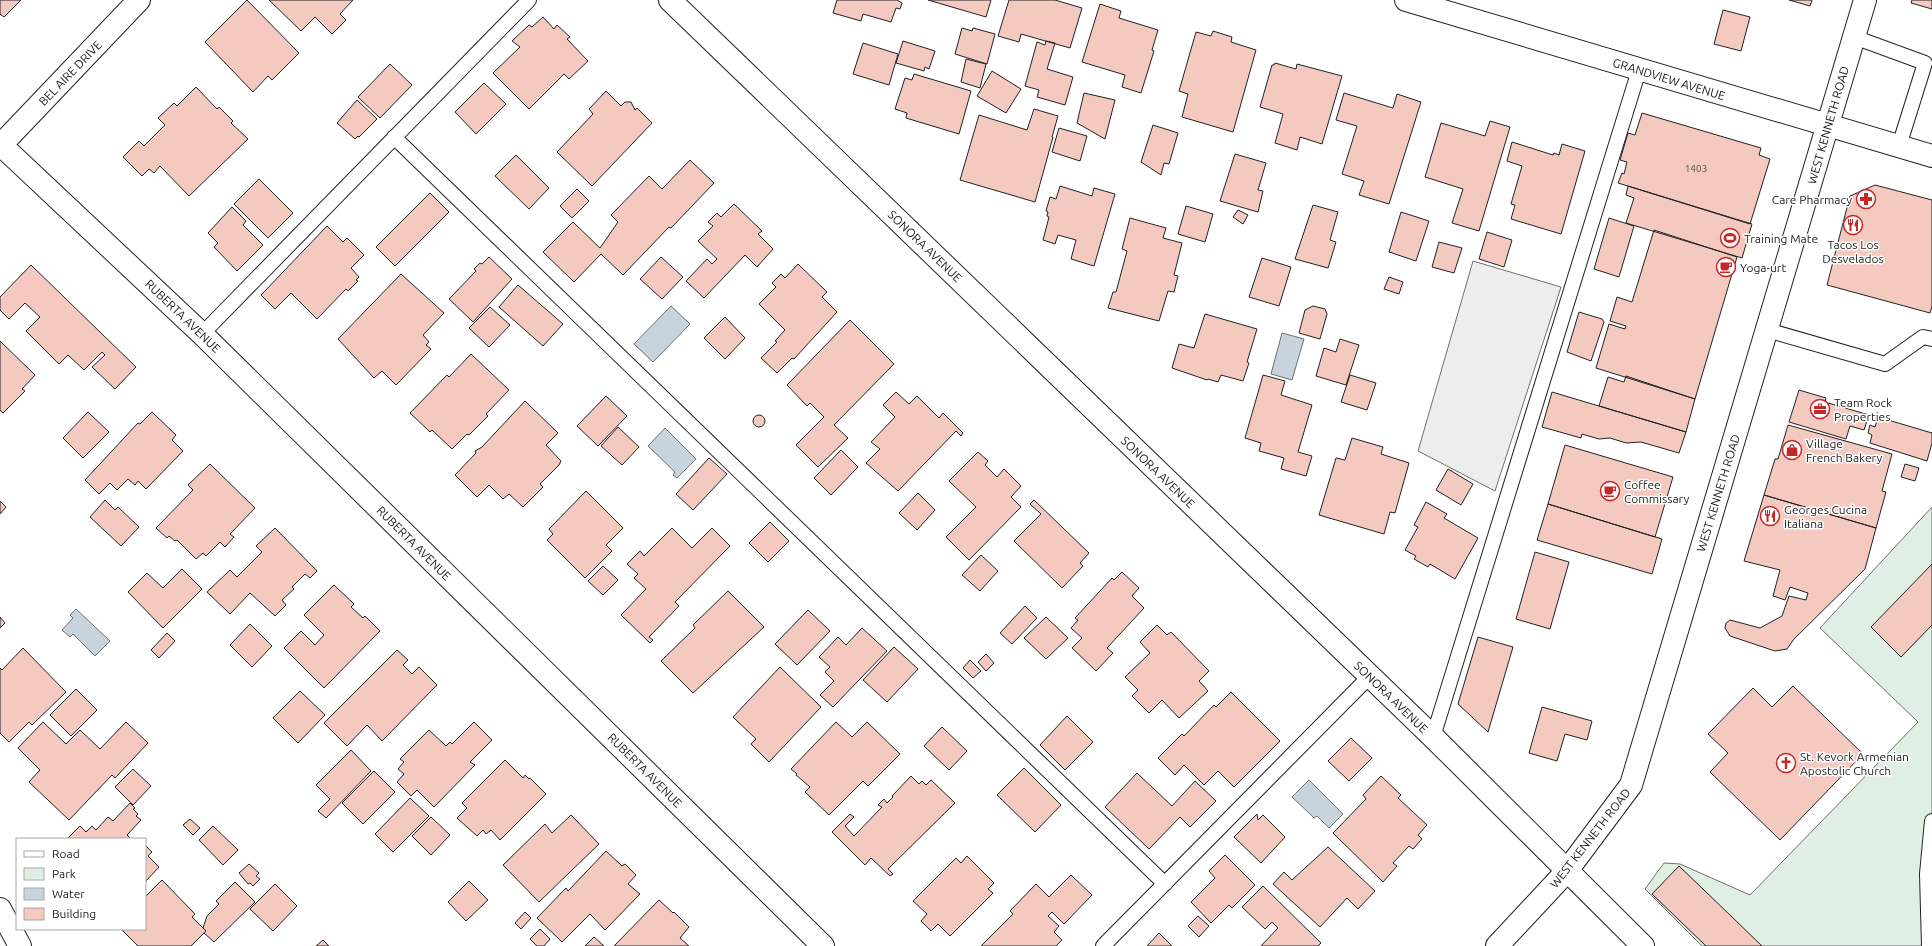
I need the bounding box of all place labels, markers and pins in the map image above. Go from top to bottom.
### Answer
pharmacy icon: Care Pharmacy [1855,188,1877,210]
place label: Care Pharmacy [1772,193,1852,206]
restaurant icon: Tacos Los Desvelados [1842,214,1864,236]
sports icon: Training Mate [1719,227,1741,249]
place label: Training Mate [1744,232,1818,245]
place label: Tacos Los Desvelados [1822,238,1884,265]
cafe icon: Yoga-urt [1715,256,1737,278]
place label: Yoga-urt [1740,261,1786,274]
place label: Team Rock Properties [1834,396,1892,423]
office icon: Team Rock Properties [1809,398,1831,420]
place label: Village French Bakery [1806,437,1882,464]
shop icon: Village French Bakery [1781,439,1803,461]
place label: Coffee Commissary [1624,478,1689,505]
cafe icon: Coffee Commissary [1599,480,1621,502]
place label: Georges Cucina Italiana [1784,503,1867,530]
restaurant icon: Georges Cucina Italiana [1759,505,1781,527]
place label: St. Kevork Armenian Apostolic Church [1800,750,1909,777]
church icon: St. Kevork Armenian Apostolic Church [1775,752,1797,774]

